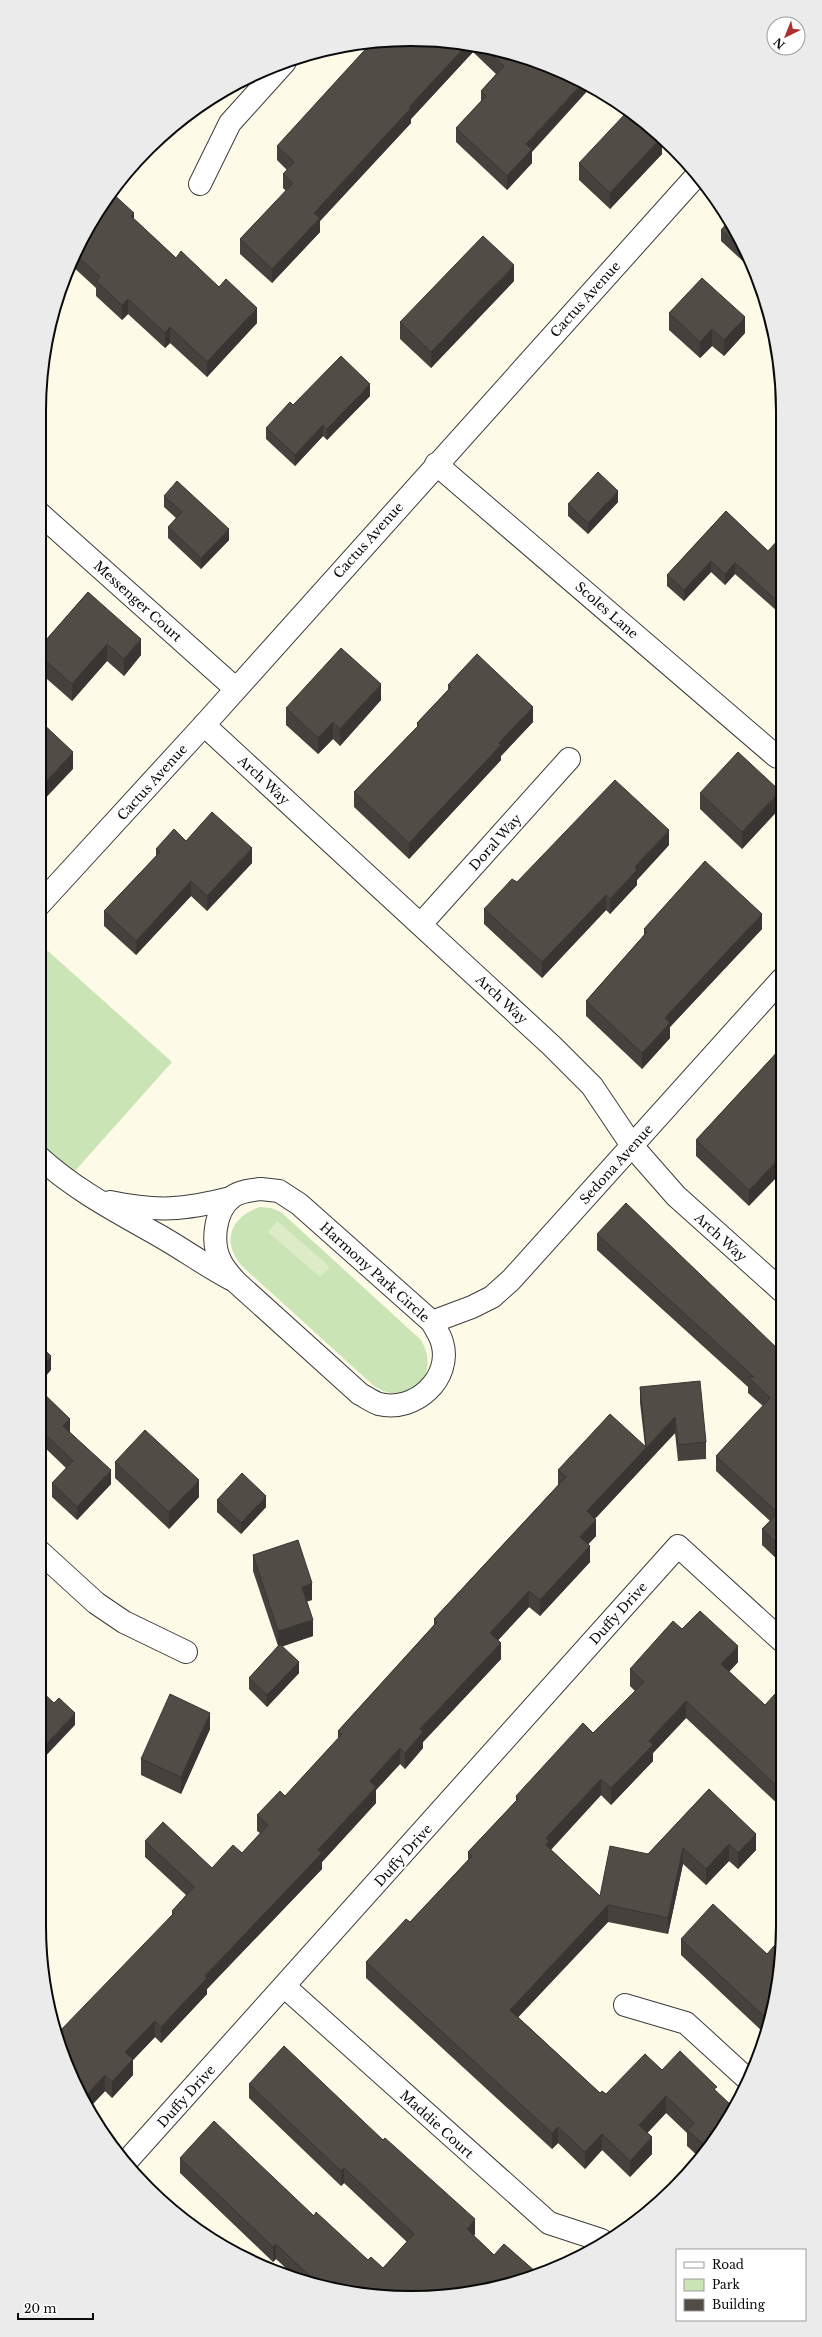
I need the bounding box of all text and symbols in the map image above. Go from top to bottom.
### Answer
north arrow [766,16,806,56]
text: N [770,34,788,52]
street label: Cactus Avenue [547,258,624,341]
street label: Cactus Avenue [330,499,407,582]
street label: Messenger Court [90,557,185,646]
street label: Scoles Lane [572,578,642,642]
street label: Cactus Avenue [114,741,191,824]
street label: Arch Way [234,751,294,809]
street label: Doral Way [466,810,526,874]
street label: Arch Way [472,970,532,1028]
street label: Sedona Avenue [576,1121,657,1208]
street label: Arch Way [690,1209,751,1266]
street label: Harmony Park Circle [316,1219,433,1326]
street label: Duffy Drive [586,1578,651,1648]
street label: Duffy Drive [371,1820,436,1890]
street label: Duffy Drive [154,2061,219,2131]
street label: Maddie Court [396,2087,477,2162]
legend [676,2249,806,2321]
text: Road [712,2257,744,2272]
text: Park [712,2277,740,2292]
scale bar [18,2295,93,2321]
text: Building [712,2297,766,2312]
text: 20 m [24,2301,56,2316]

